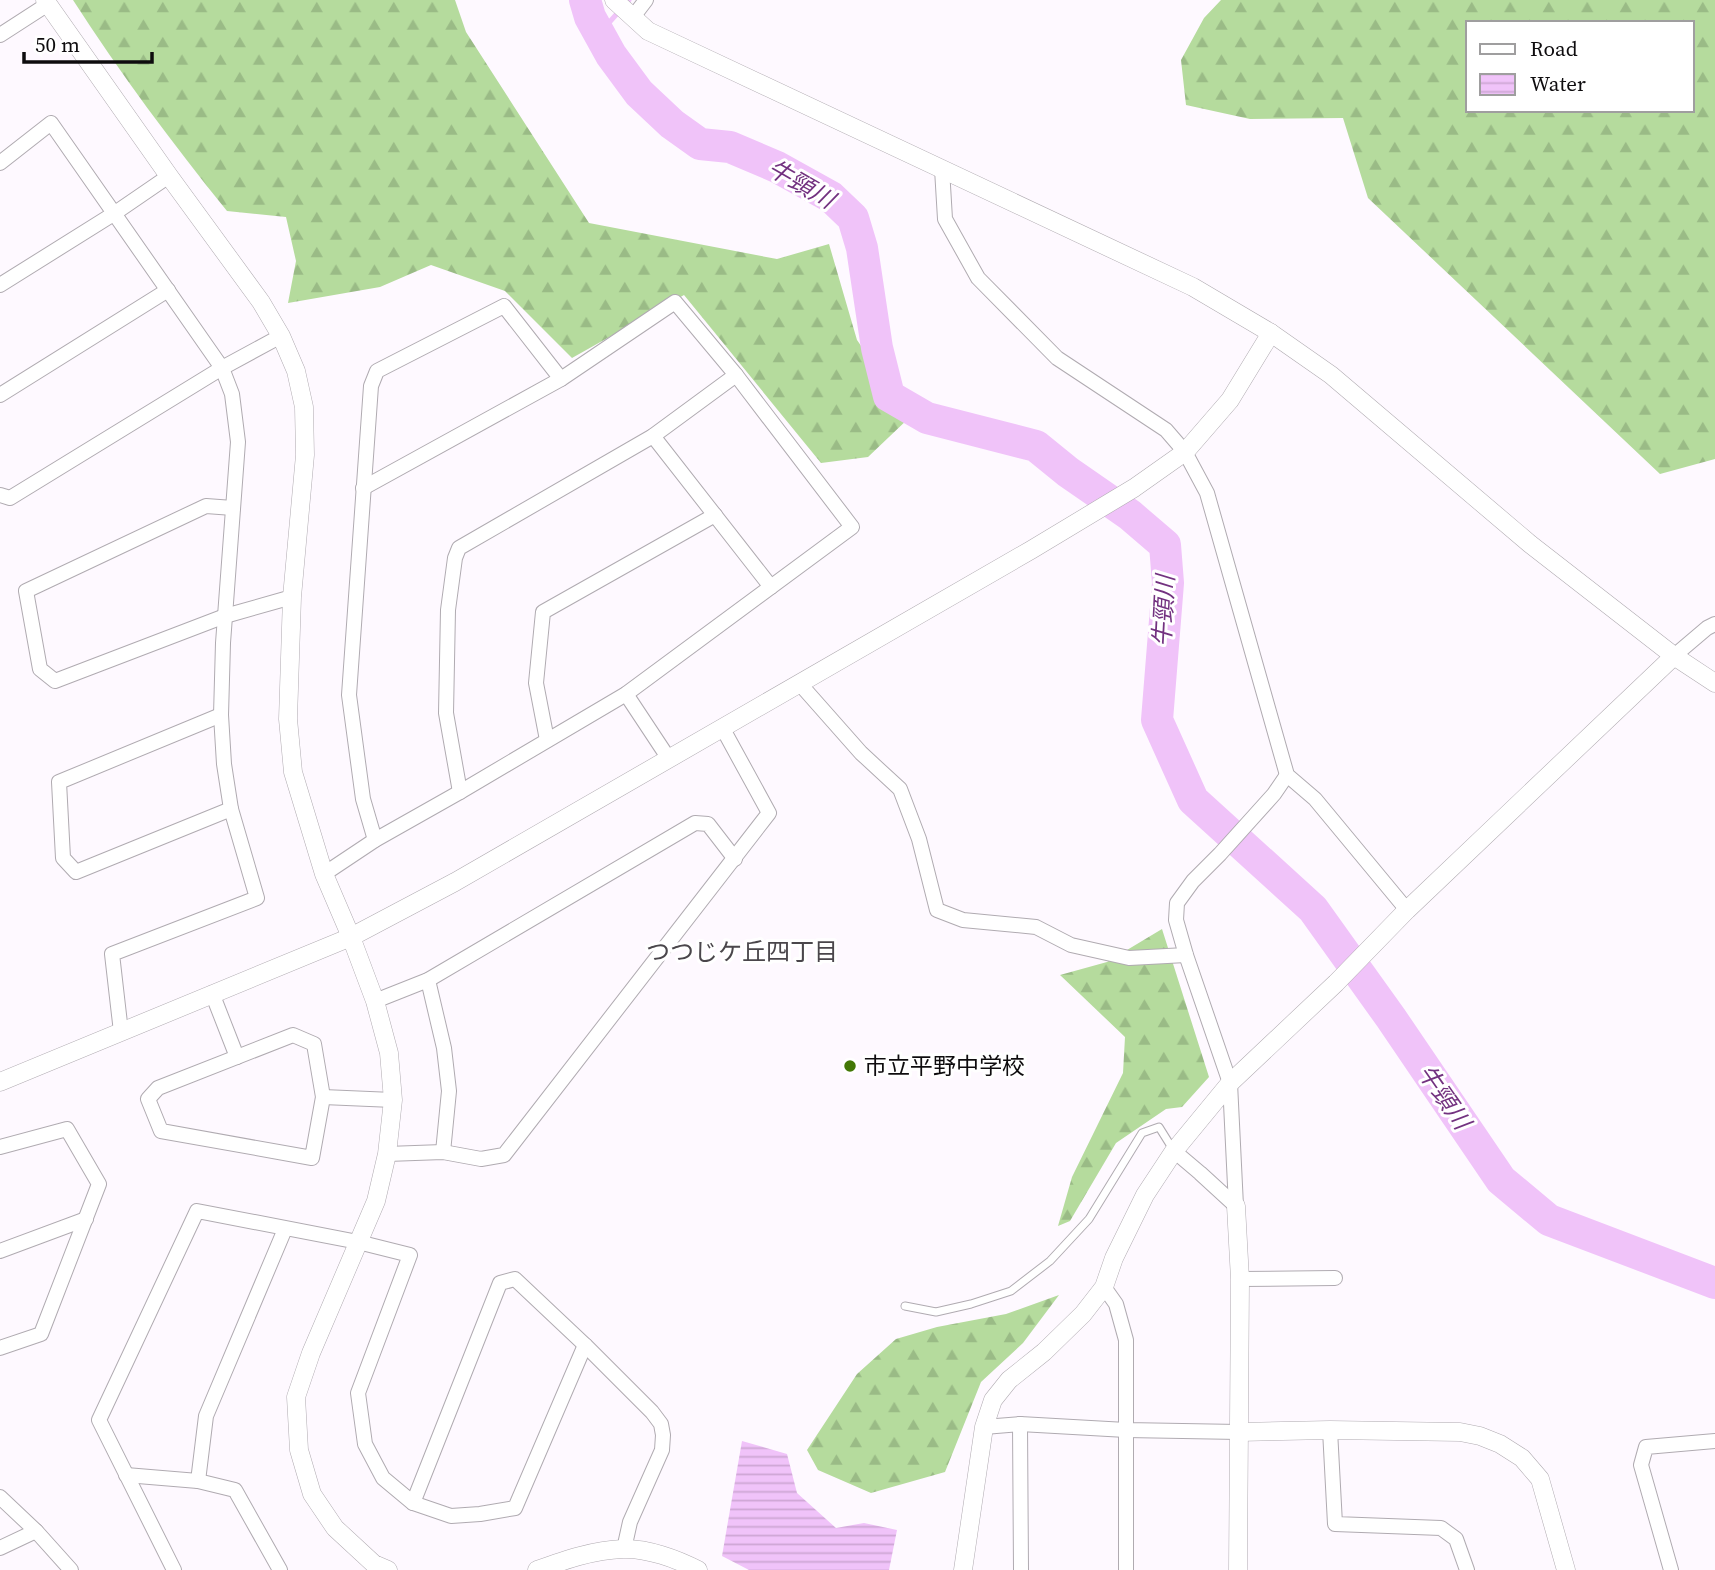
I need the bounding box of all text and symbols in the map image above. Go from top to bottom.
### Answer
scale bar [24,21,152,65]
legend [1466,21,1694,112]
text: 50 m [35,30,80,59]
text: Road [1530,34,1578,63]
text: Water [1530,69,1586,98]
water label: 牛頸川 [762,151,843,217]
water label: 牛頸川 [1145,571,1182,648]
district label: つつじケ丘四丁目 [646,935,838,968]
place label: 市立平野中学校 [864,1050,1025,1082]
marker: 市立平野中学校 [842,1058,858,1074]
water label: 牛頸川 [1410,1058,1480,1138]

